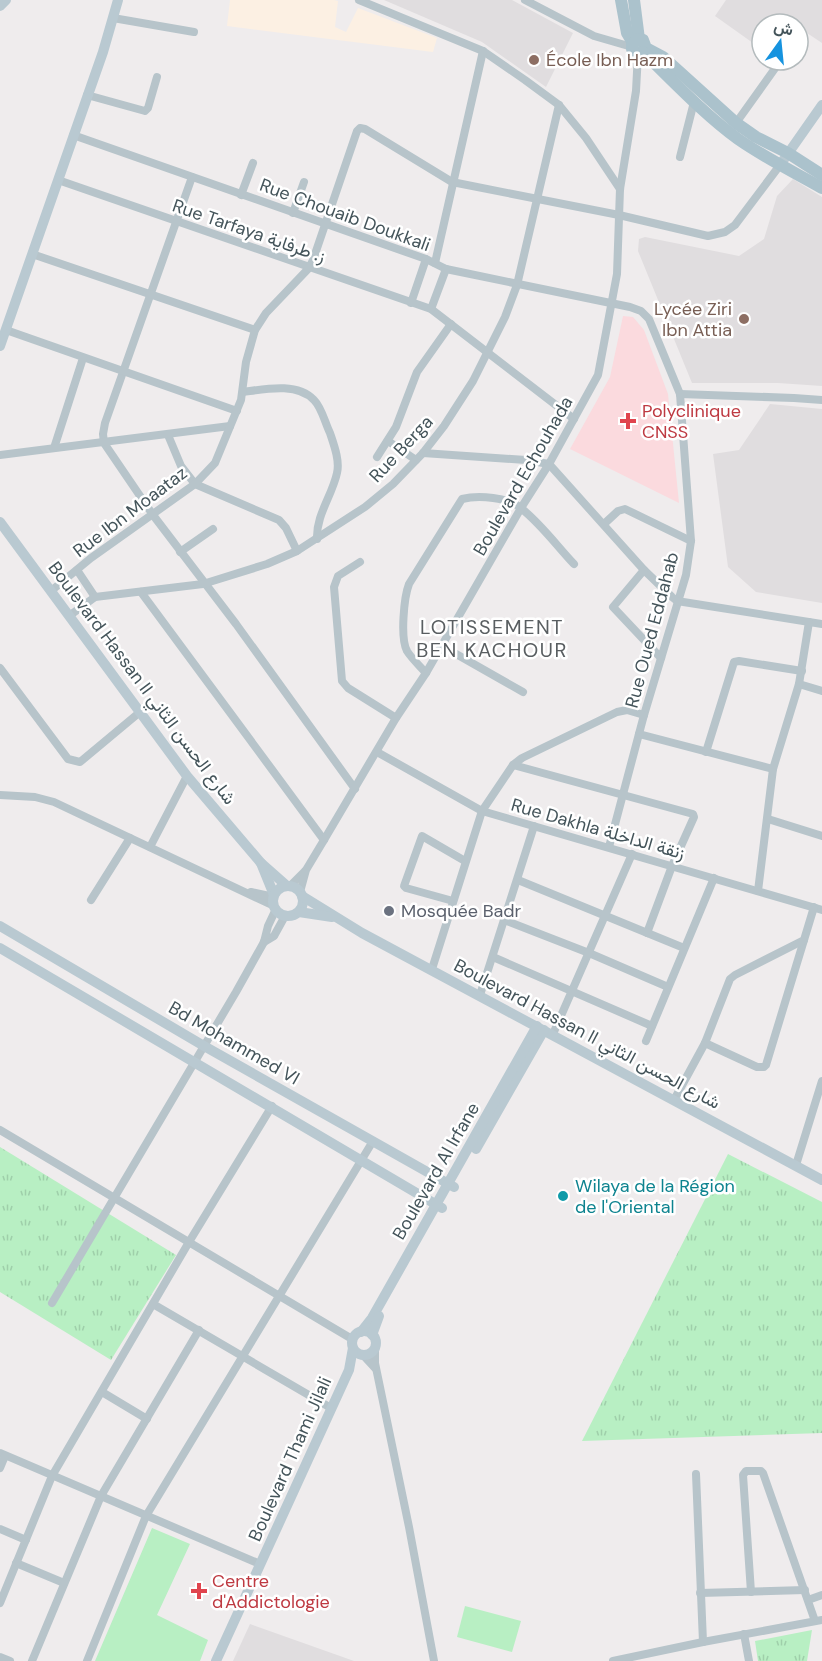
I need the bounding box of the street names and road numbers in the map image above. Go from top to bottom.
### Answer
street label: Rue Chouaib Doukkali [256,173,434,257]
street label: Rue Tarfaya ز. طرفاية [169,194,329,268]
street label: Boulevard Echouhada [468,392,578,560]
street label: Rue Berga [364,410,438,488]
street label: Rue Ibn Moaataz [68,461,192,563]
street label: Rue Oued Eddahab [620,549,684,711]
street label: Boulevard Hassan II شارع الحسن الثاني [40,557,241,811]
street label: Rue Dakhla زنقة الداخلة [508,793,688,865]
street label: Boulevard Hassan II شارع الحسن الثاني [448,953,724,1117]
street label: Bd Mohammed VI [164,996,304,1090]
street label: Boulevard Al Irfane [387,1098,485,1244]
street label: Boulevard Thami Jilali [243,1373,337,1545]

